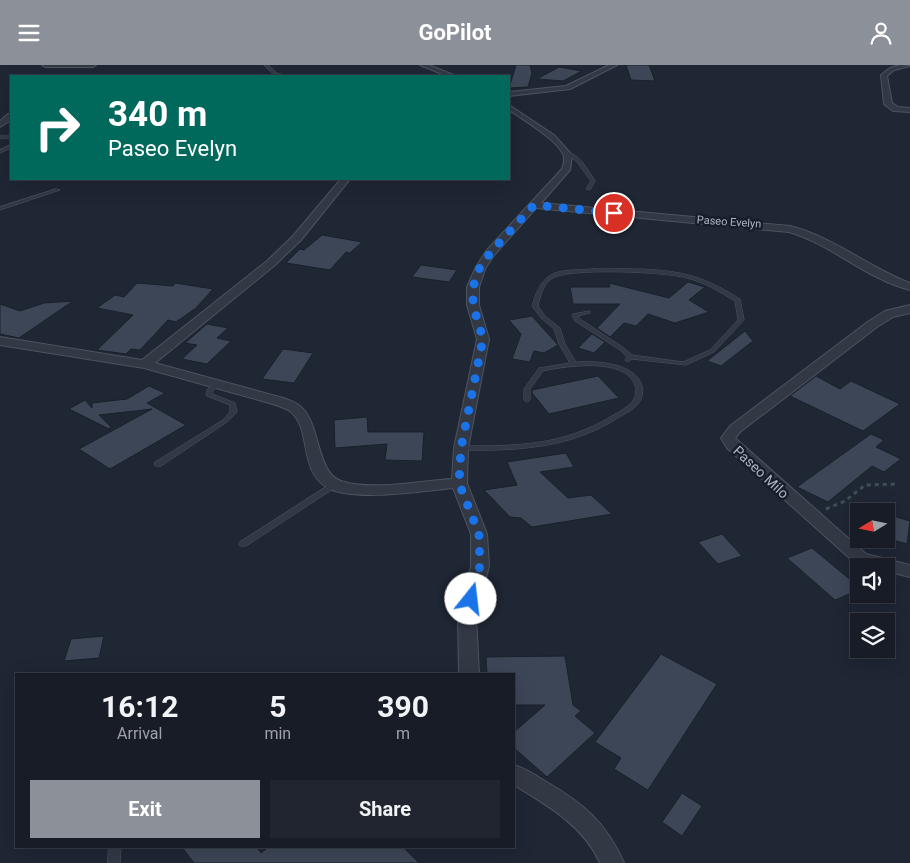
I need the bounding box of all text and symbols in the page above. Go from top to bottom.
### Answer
icon: menu [15,19,43,47]
icon: person [867,19,895,47]
text: GoPilot [418,20,492,45]
text: 340 m [108,94,207,135]
icon: right [25,95,90,160]
text: Paseo Evelyn [108,136,237,161]
pin [593,192,635,234]
icon: arrive [600,199,628,227]
street label: Paseo Evelyn [696,213,762,231]
street label: Paseo Milo [730,442,792,502]
north arrow [850,503,895,547]
map controls [850,503,895,658]
button: sound [850,558,895,603]
position arrow [444,572,496,624]
button: layers [850,613,895,658]
text: 16:12 [101,689,178,724]
text: 5 [269,689,286,724]
text: 390 [377,689,429,724]
text: Arrival [117,724,162,743]
text: min [264,724,291,743]
text: m [396,724,410,743]
button: Exit [30,780,260,838]
button: Share [270,780,500,838]

